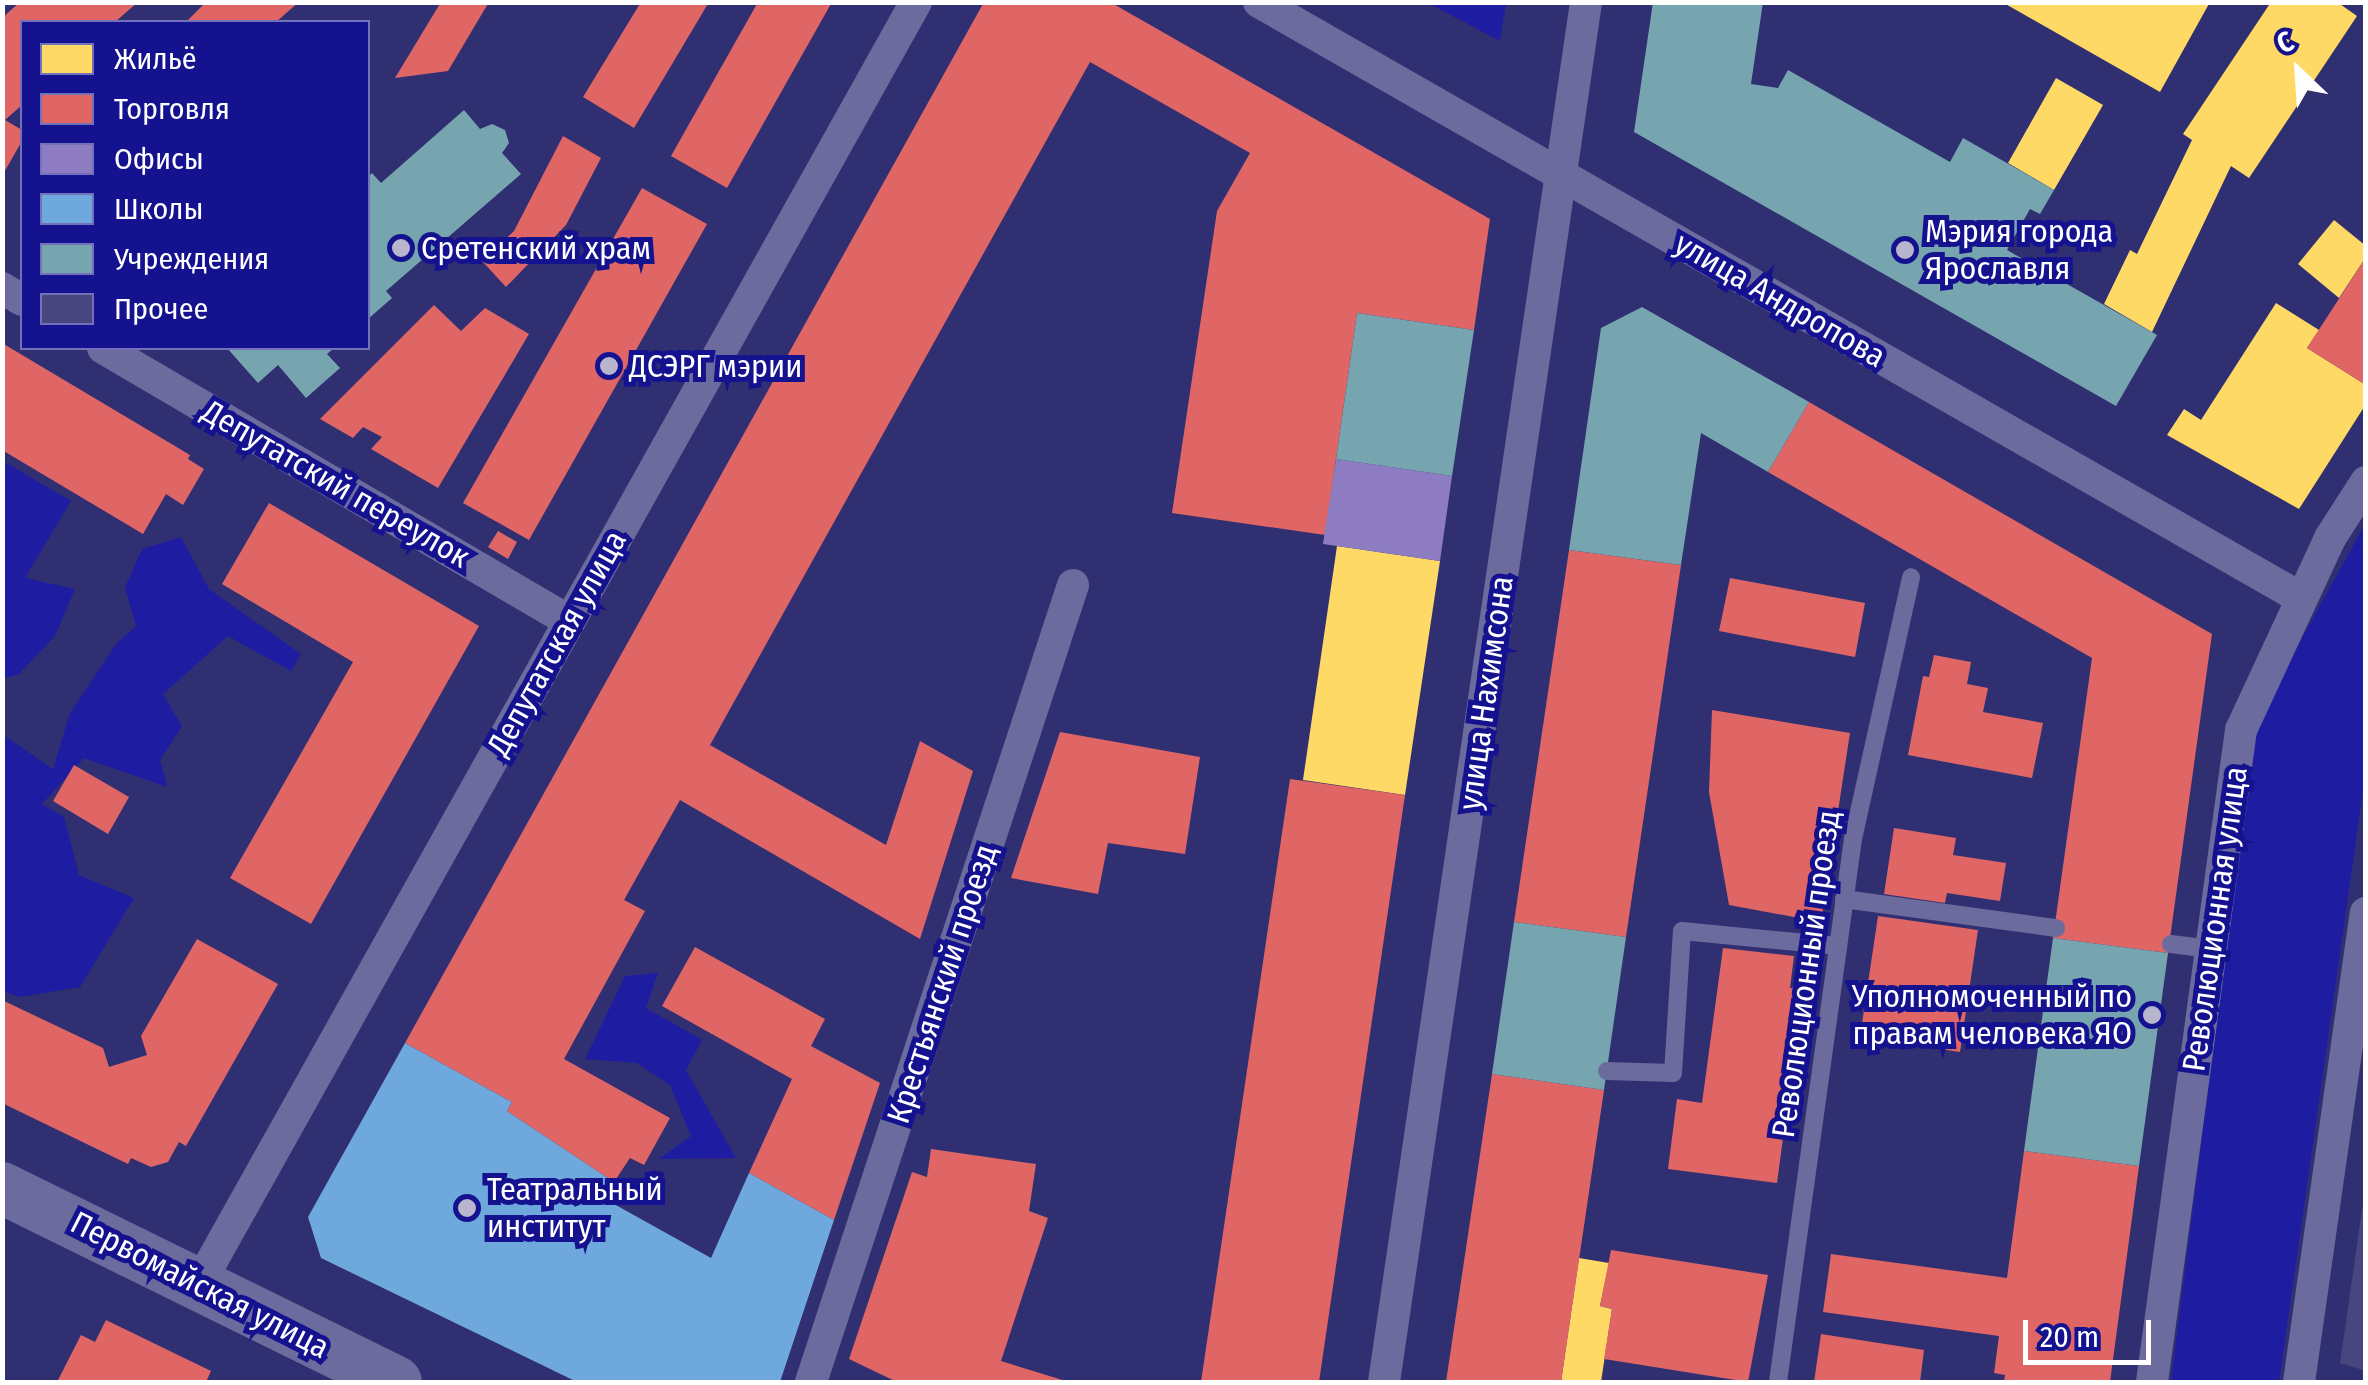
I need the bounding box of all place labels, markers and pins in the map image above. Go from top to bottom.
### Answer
place label: Мэрия города Ярославля [1925,213,2113,288]
place label: Сретенский храм [421,229,651,267]
marker: Сретенский храм [390,237,412,259]
marker: Мэрия города Ярославля [1894,239,1916,261]
place label: ДСЭРГ мэрии [629,347,802,385]
marker: ДСЭРГ мэрии [598,355,620,377]
place label: Уполномоченный по правам человека ЯО [1852,978,2132,1053]
marker: Уполномоченный по правам человека ЯО [2141,1004,2163,1026]
place label: Театральный институт [487,1171,663,1246]
marker: Театральный институт [456,1197,478,1219]

